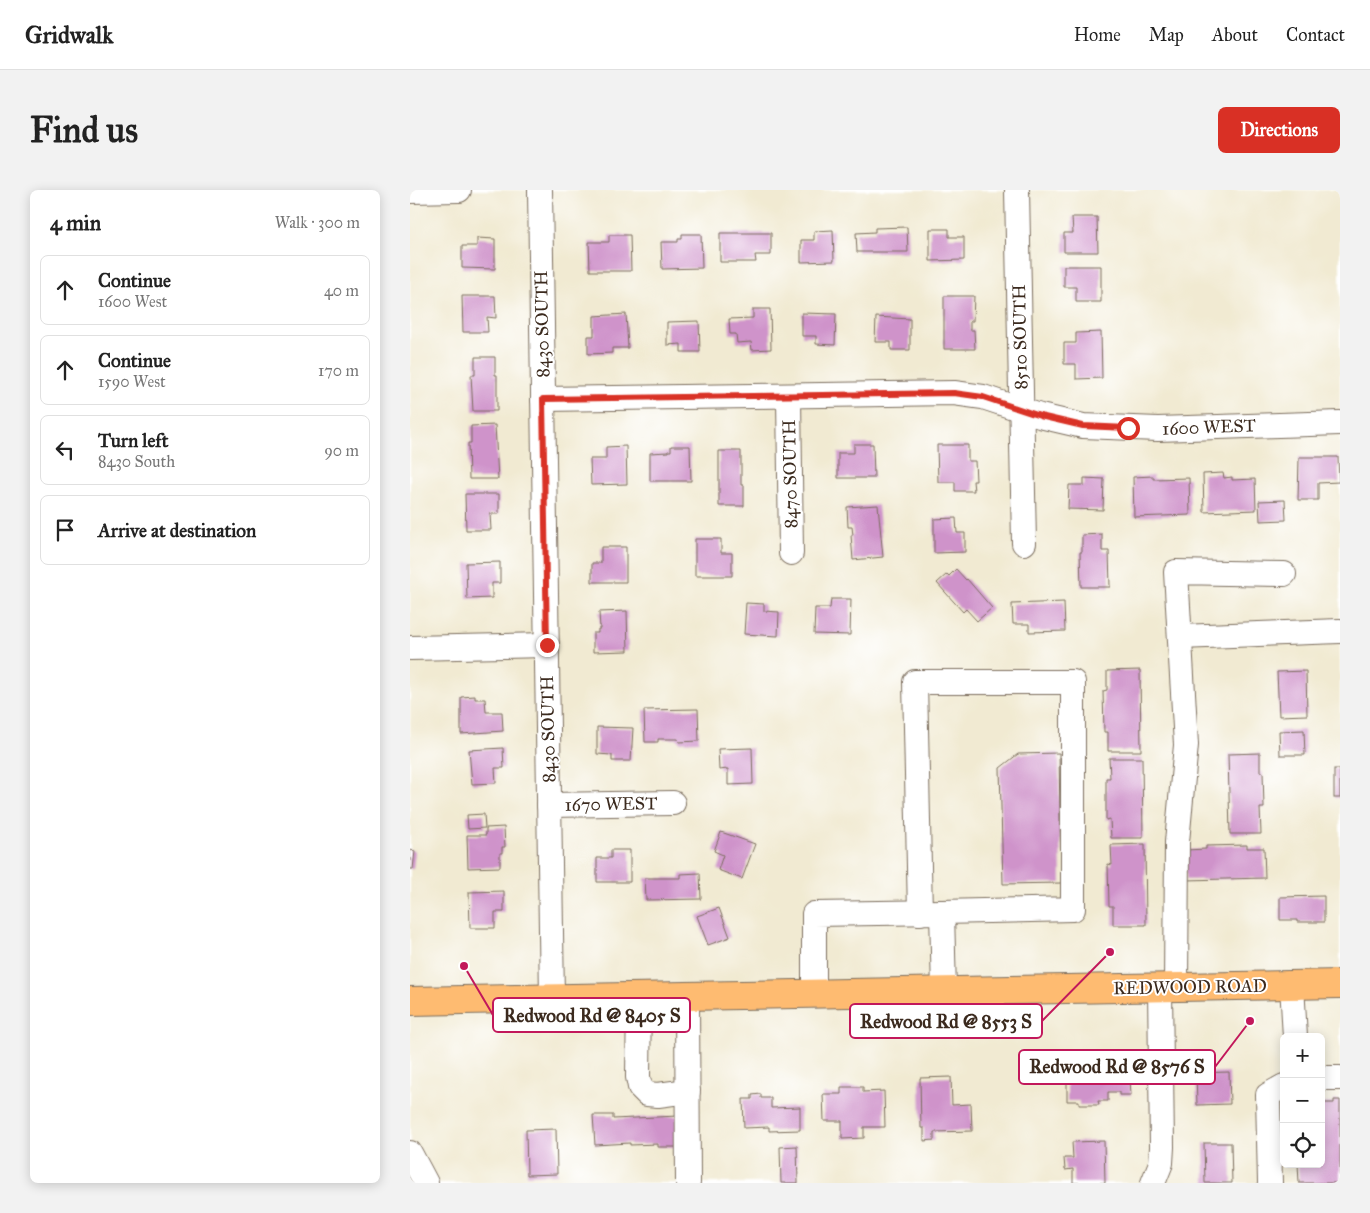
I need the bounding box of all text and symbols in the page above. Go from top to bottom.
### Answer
text: Gridwalk [25,20,113,50]
text: Home [1074,24,1121,46]
text: Map [1149,24,1184,46]
text: About [1212,24,1258,46]
text: Contact [1286,24,1345,46]
button: Directions [1218,107,1340,153]
text: Find us [30,109,138,152]
text: 4 min [50,210,101,236]
text: Walk · 300 m [275,213,360,232]
text: Continue [98,269,171,292]
street label: 8430 SOUTH [530,270,554,378]
icon: ahead [51,276,79,304]
text: 40 m [324,281,359,300]
street label: 8510 SOUTH [1008,284,1032,390]
text: 1600 West [98,292,167,311]
text: Continue [98,349,171,372]
icon: ahead [51,356,79,384]
text: 170 m [318,361,359,380]
text: 1590 West [98,372,166,391]
street label: 1600 WEST [1162,414,1256,440]
route start [1117,417,1140,440]
street label: 8470 SOUTH [778,419,802,529]
text: Turn left [98,429,168,452]
icon: left [51,436,79,464]
text: 90 m [324,441,359,460]
text: 8430 South [98,452,175,471]
icon: arrive [51,516,79,544]
text: Arrive at destination [98,519,256,542]
route end [536,634,559,657]
street label: 8430 SOUTH [536,675,560,783]
street label: 1670 WEST [564,792,658,816]
street label: REDWOOD ROAD [1113,975,1267,999]
callout: Redwood Rd @ 8405 S [493,998,690,1032]
text: Redwood Rd @ 8405 S [503,1004,681,1028]
callout: Redwood Rd @ 8553 S [850,1004,1042,1038]
text: Redwood Rd @ 8553 S [860,1010,1032,1034]
map controls [1280,1033,1325,1168]
button: + [1280,1033,1325,1078]
callout: Redwood Rd @ 8576 S [1019,1050,1215,1084]
text: Redwood Rd @ 8576 S [1029,1055,1205,1078]
button: − [1280,1078,1325,1123]
button: locate [1280,1123,1325,1168]

